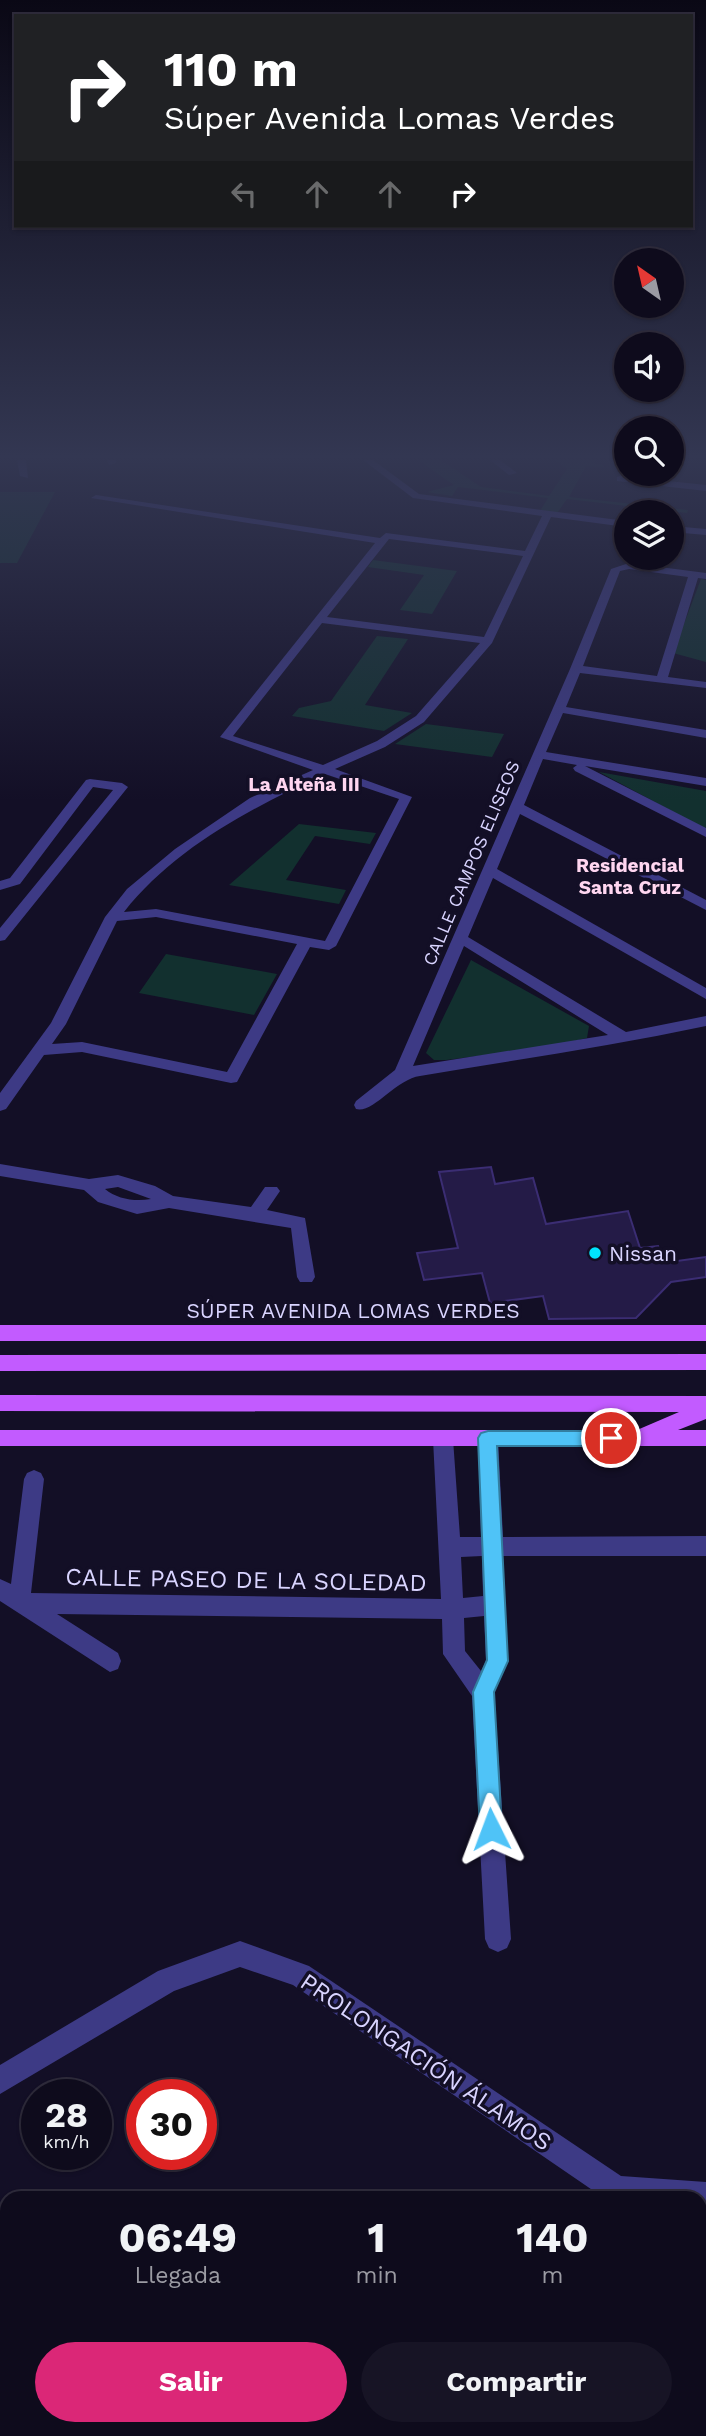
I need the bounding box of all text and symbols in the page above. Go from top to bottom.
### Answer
text: 110 m [164,40,298,98]
icon: right [49,42,140,133]
text: Súper Avenida Lomas Verdes [164,99,615,137]
icon: left [225,175,263,213]
icon: ahead [298,175,336,213]
icon: ahead [371,175,409,213]
icon: right [444,175,482,213]
north arrow [614,248,684,318]
map controls [614,248,684,570]
button: sound [614,332,684,402]
button: search [614,416,684,486]
button: layers [614,500,684,570]
street label: CALLE CAMPOS ELISEOS [418,757,524,969]
district label: La Alteña III [248,773,360,796]
district label: Residencial Santa Cruz [576,854,685,899]
place label: Nissan [609,1241,677,1266]
marker: Nissan [587,1245,603,1261]
street label: SÚPER AVENIDA LOMAS VERDES [186,1298,520,1323]
pin [581,1408,641,1468]
icon: arrive [592,1419,630,1457]
street label: CALLE PASEO DE LA SOLEDAD [65,1563,427,1597]
position arrow [454,1792,528,1866]
street label: PROLONGACIÓN ÁLAMOS [295,1967,557,2157]
speed limit sign: 30 [126,2079,217,2170]
text: 28 [45,2094,88,2136]
text: km/h [43,2131,90,2152]
text: 06:49 [118,2213,237,2262]
text: 1 [368,2213,386,2262]
text: 140 [516,2213,589,2262]
text: Llegada [134,2262,221,2289]
text: min [356,2262,398,2289]
text: m [541,2262,563,2289]
button: Salir [35,2342,347,2422]
button: Compartir [361,2342,672,2422]

